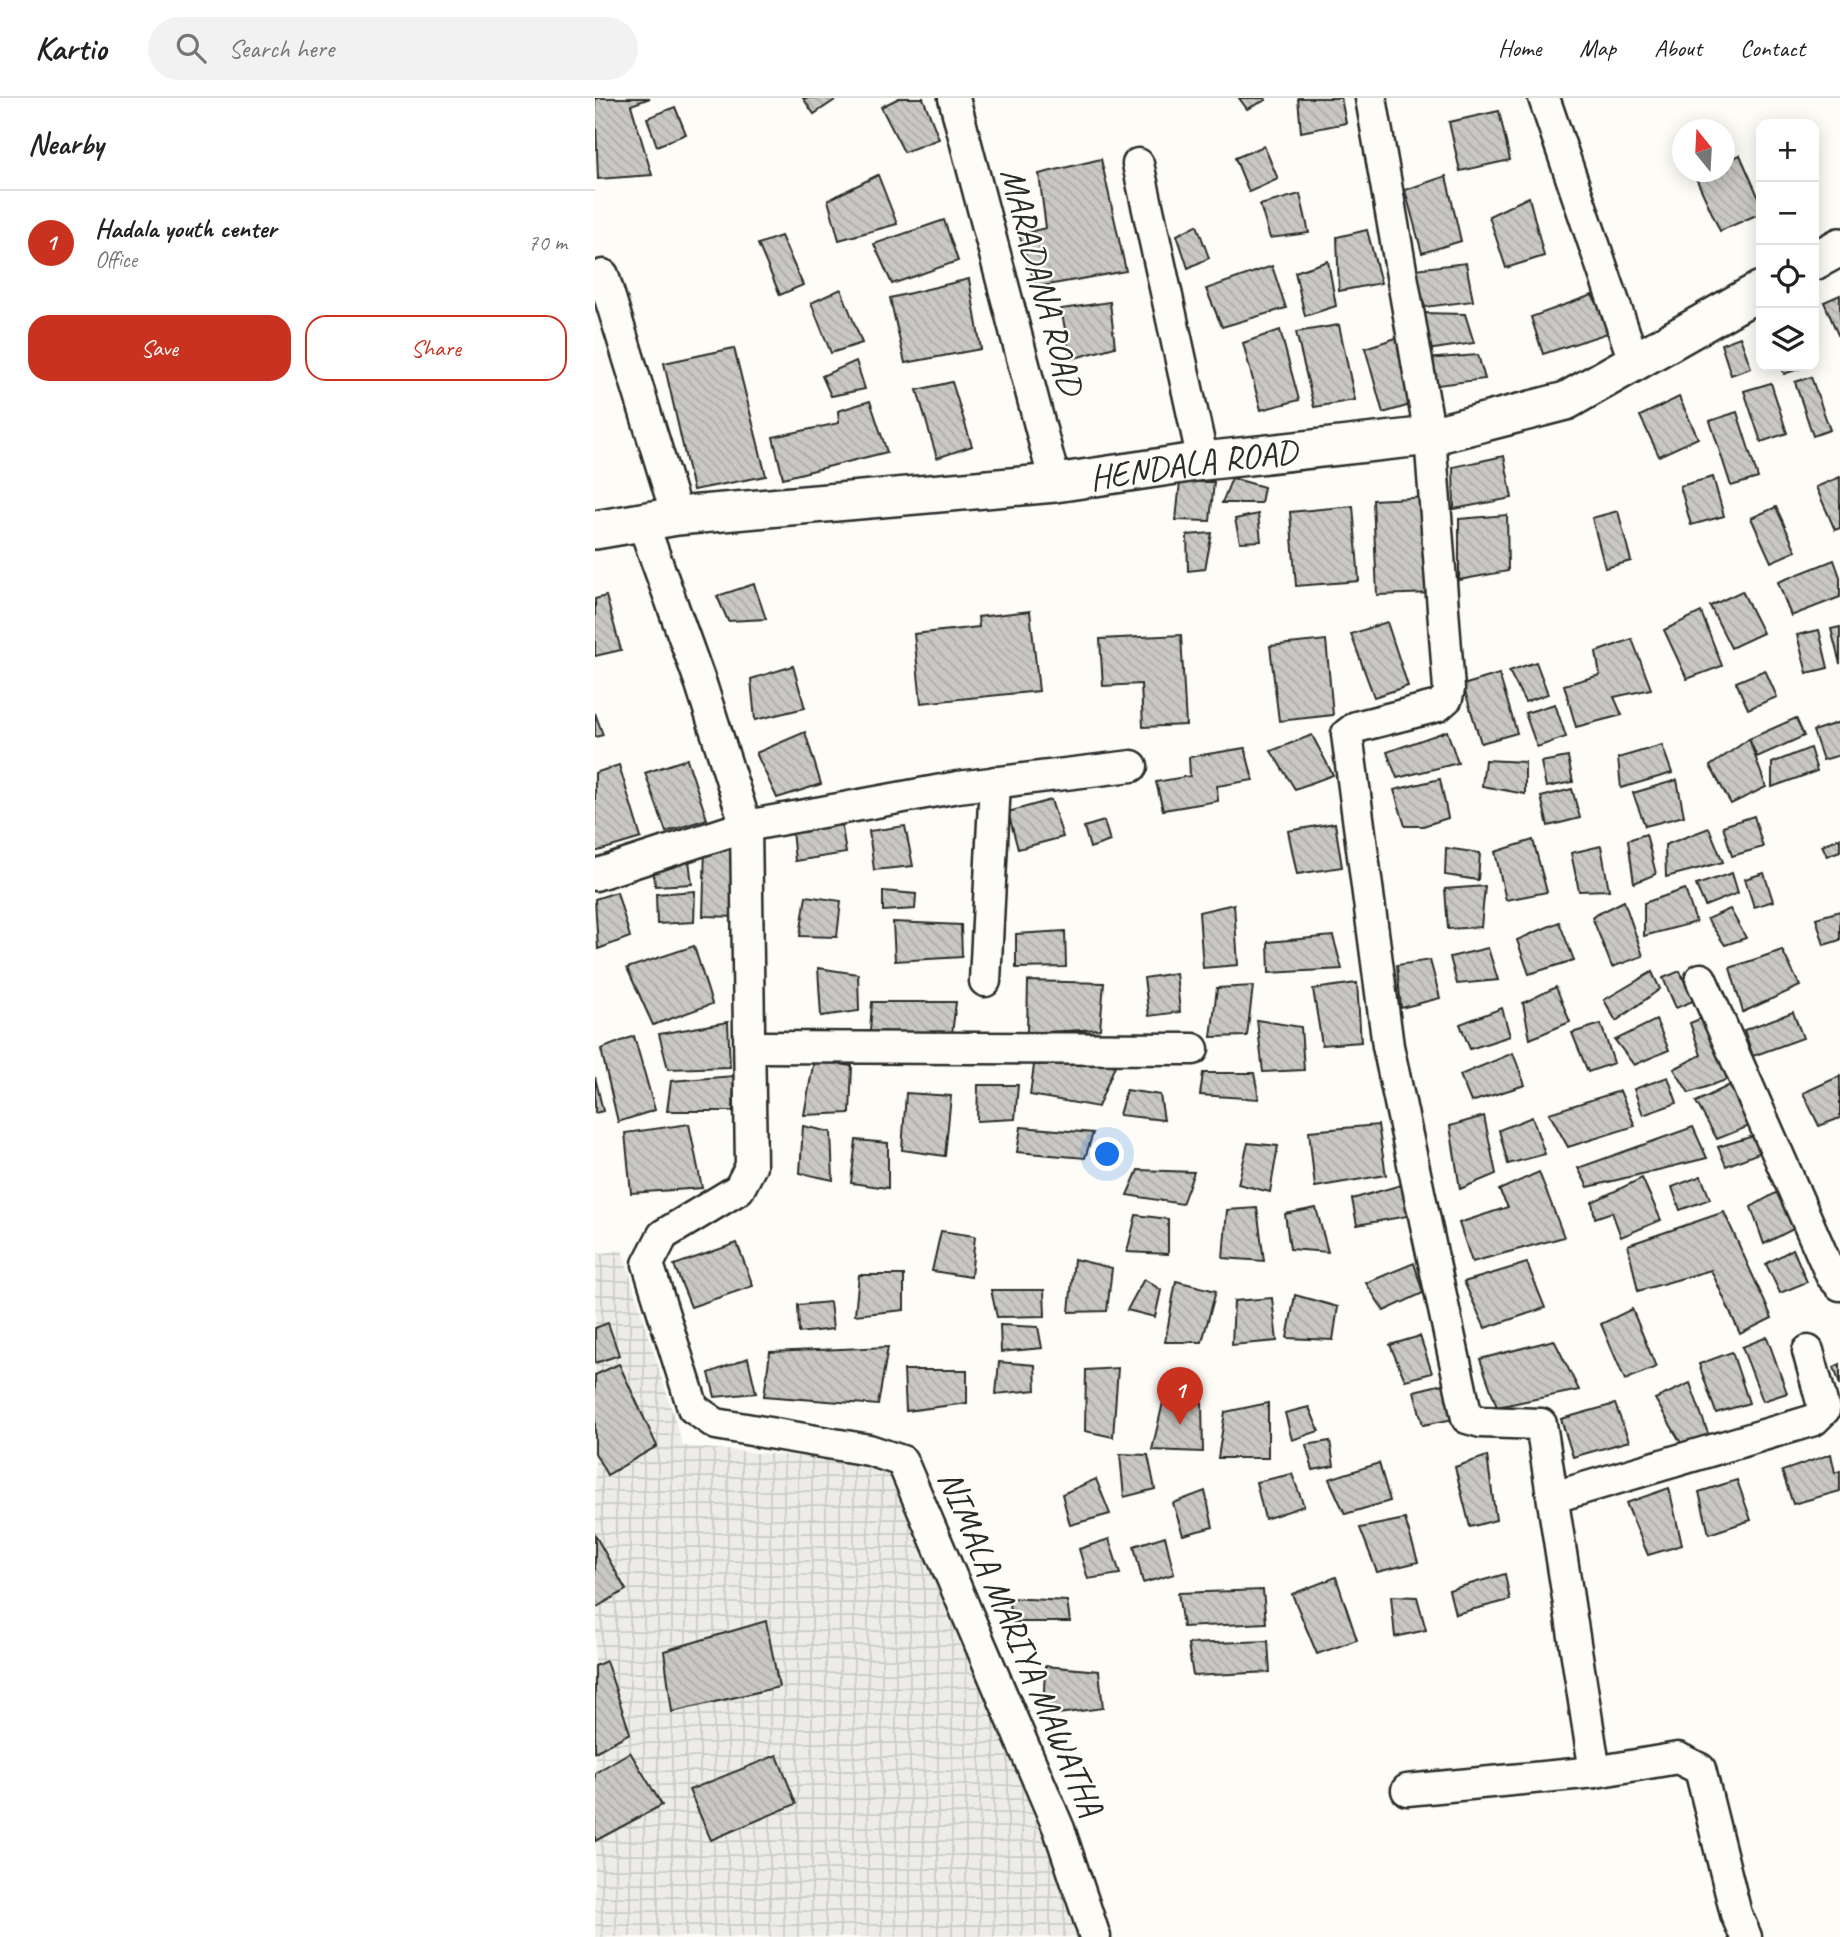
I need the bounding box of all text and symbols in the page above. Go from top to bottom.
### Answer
search box [148,17,638,80]
text: Kartio [35,27,106,69]
icon: search [172,29,210,67]
text: Search here [228,32,334,65]
text: Home [1498,33,1541,63]
text: Map [1579,33,1616,63]
text: About [1654,33,1702,63]
text: Contact [1740,33,1805,63]
north arrow [1672,119,1735,182]
map controls [1756,119,1819,371]
button: + [1756,119,1819,182]
text: Nearby [28,125,104,163]
street label: MARADANA ROAD [990,163,1095,402]
button: − [1756,182,1819,245]
text: Hadala youth center [95,212,276,245]
text: 1 [46,228,56,257]
text: 70 m [528,228,567,257]
text: Office [95,245,137,274]
button: locate [1756,245,1819,308]
button: layers [1756,308,1819,371]
button: Save [28,315,291,381]
button: Share [305,315,567,381]
street label: HENDALA ROAD [1086,428,1302,500]
your location [1090,1137,1124,1171]
pin: 1 [1157,1367,1203,1425]
street label: NIMALA MARIYA MAWATHA [928,1463,1115,1824]

